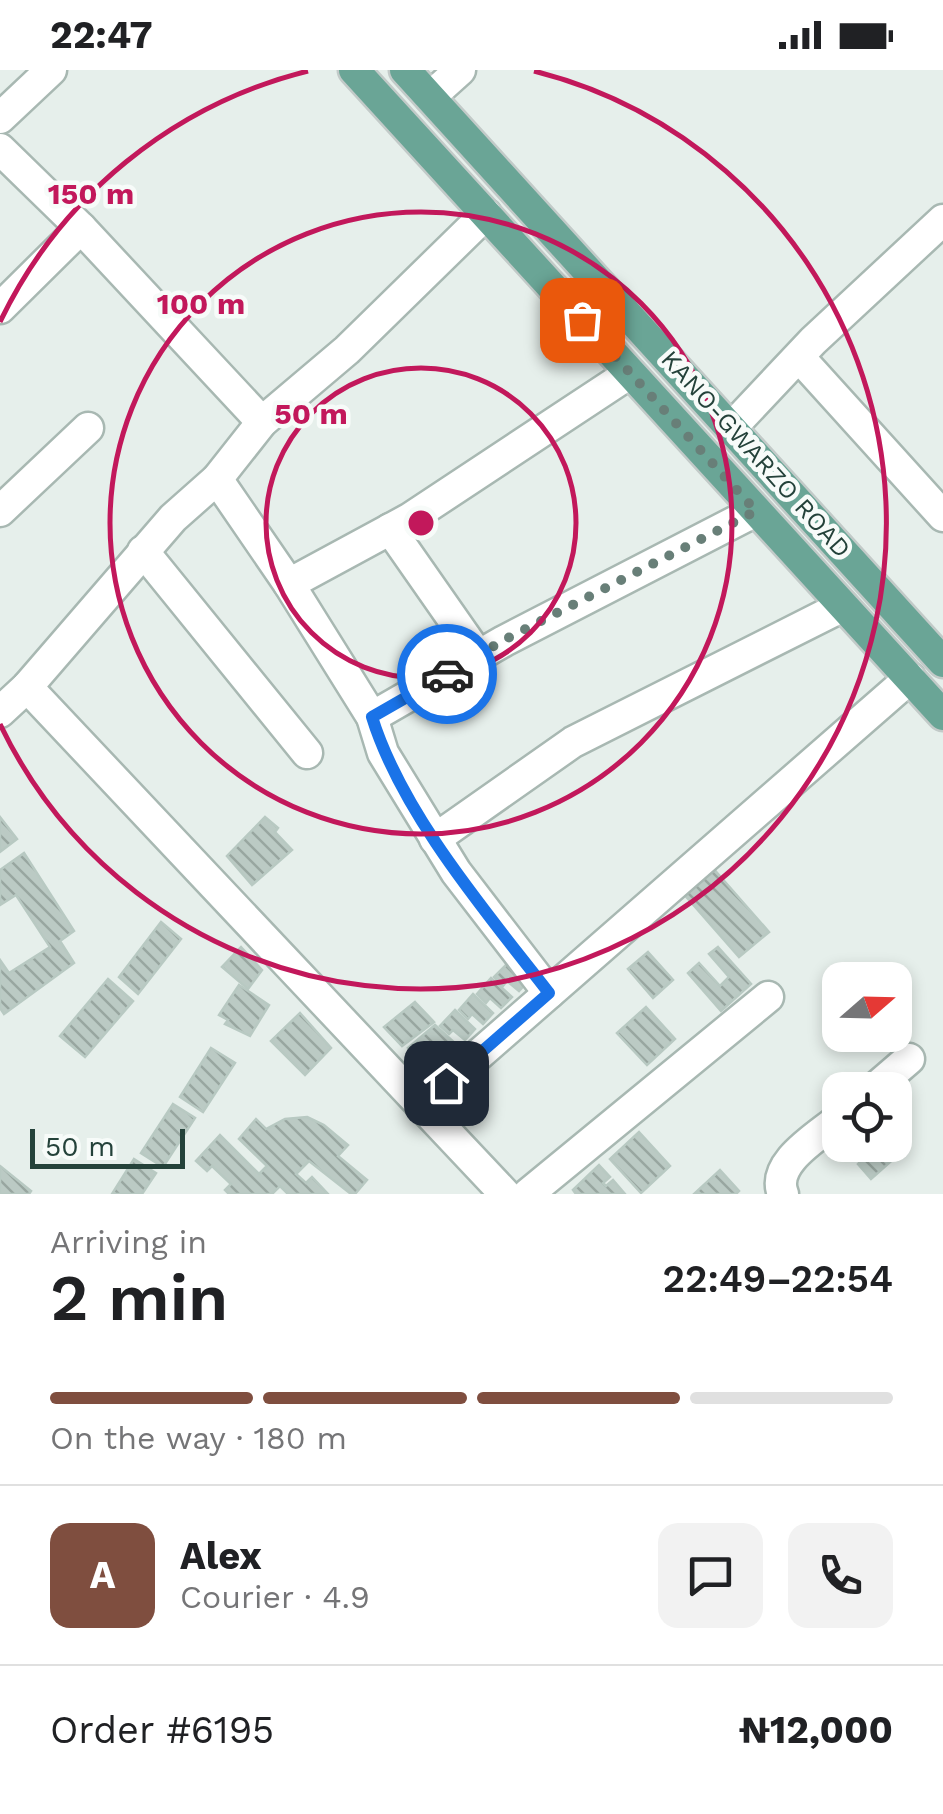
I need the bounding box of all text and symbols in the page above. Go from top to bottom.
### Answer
text: 22:47 [50,13,153,57]
text: 150 m [48,176,134,211]
pin [540,278,625,363]
text: 100 m [157,286,245,321]
icon: bag [555,293,610,348]
street label: KANO-GWARZO ROAD [655,345,857,563]
text: 50 m [274,396,348,431]
centre of rings [403,505,439,541]
courier [397,624,497,724]
icon: car [420,647,475,702]
north arrow [822,962,912,1052]
map controls [822,962,912,1162]
pin [404,1041,489,1126]
icon: home [419,1056,474,1111]
button: locate [822,1072,912,1162]
scale bar [30,1124,185,1168]
text: 50 m [45,1130,115,1163]
text: Arriving in [50,1223,207,1261]
text: 22:49–22:54 [662,1257,893,1301]
text: 2 min [50,1260,228,1336]
text: On the way · 180 m [50,1419,347,1457]
button: chat [658,1523,763,1628]
button: phone [788,1523,893,1628]
text: Alex [180,1534,262,1578]
text: A [90,1553,115,1597]
text: Courier · 4.9 [180,1578,370,1616]
text: Order #6195 [50,1708,274,1752]
text: ₦12,000 [739,1708,893,1752]

